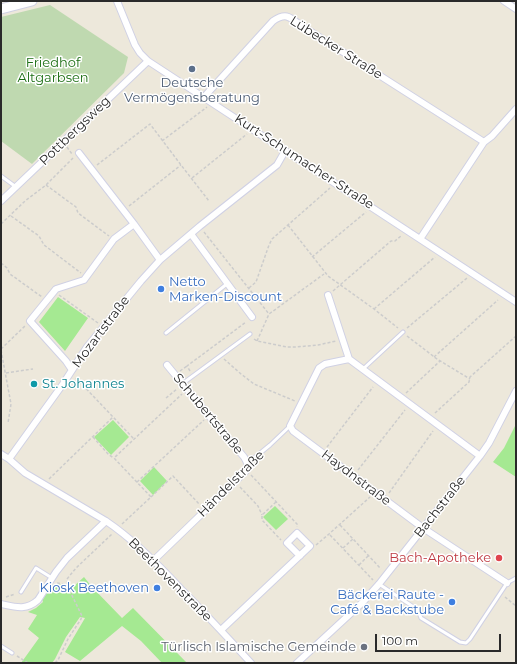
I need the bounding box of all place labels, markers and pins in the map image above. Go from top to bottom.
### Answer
marker: Deutsche Vermögensberatung [187,64,197,74]
place label: Deutsche Vermögensberatung [124,75,260,106]
place label: Netto Marken-Discount [169,274,282,305]
marker: Netto Marken-Discount [156,284,166,294]
place label: St. Johannes [42,376,124,392]
marker: St. Johannes [29,379,39,389]
place label: Bach-Apotheke [389,550,491,566]
marker: Bach-Apotheke [494,553,504,563]
place label: Kiosk Beethoven [40,580,149,596]
marker: Kiosk Beethoven [152,583,162,593]
place label: Bäckerei Raute - Café & Backstube [330,587,444,618]
marker: Bäckerei Raute - Café & Backstube [447,597,457,607]
place label: Türlisch Islamische Gemeinde [161,639,356,655]
marker: Türlisch Islamische Gemeinde [359,642,369,652]

